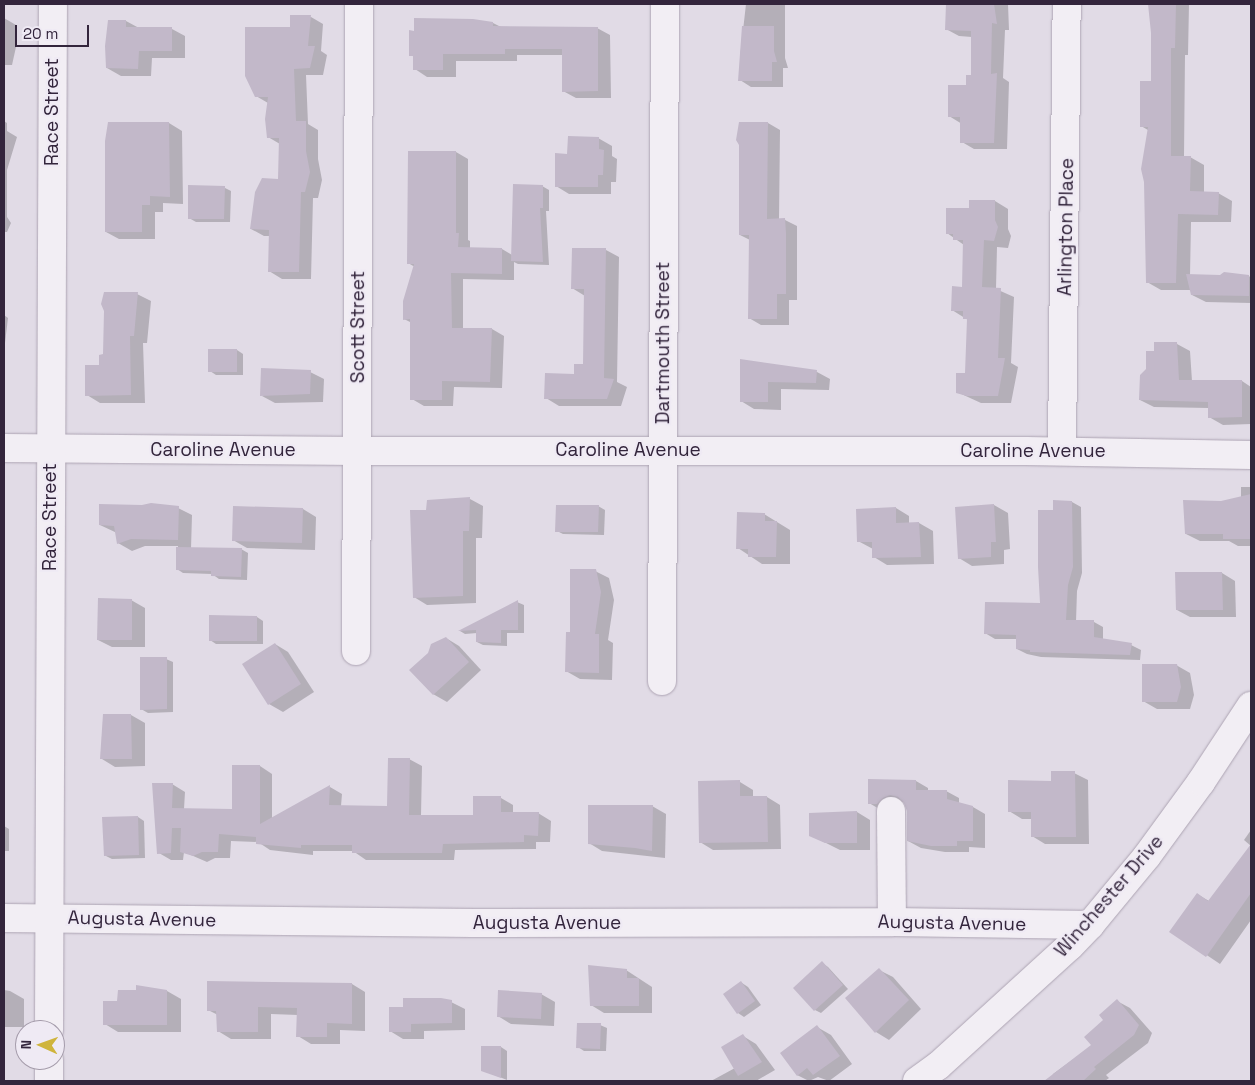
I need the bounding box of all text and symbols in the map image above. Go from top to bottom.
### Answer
scale bar [18,15,91,47]
text: 20 m [23,24,58,43]
street label: Race Street [41,58,63,166]
street label: Arlington Place [1053,158,1079,296]
street label: Dartmouth Street [652,262,674,424]
street label: Scott Street [347,271,369,383]
street label: Caroline Avenue [150,439,296,461]
street label: Caroline Avenue [555,439,701,461]
street label: Caroline Avenue [960,440,1106,462]
street label: Race Street [39,463,61,571]
street label: Winchester Drive [1050,830,1168,962]
street label: Augusta Avenue [67,906,217,932]
street label: Augusta Avenue [877,910,1027,936]
street label: Augusta Avenue [473,912,621,934]
north arrow [15,1020,65,1070]
text: N [17,1040,35,1050]

